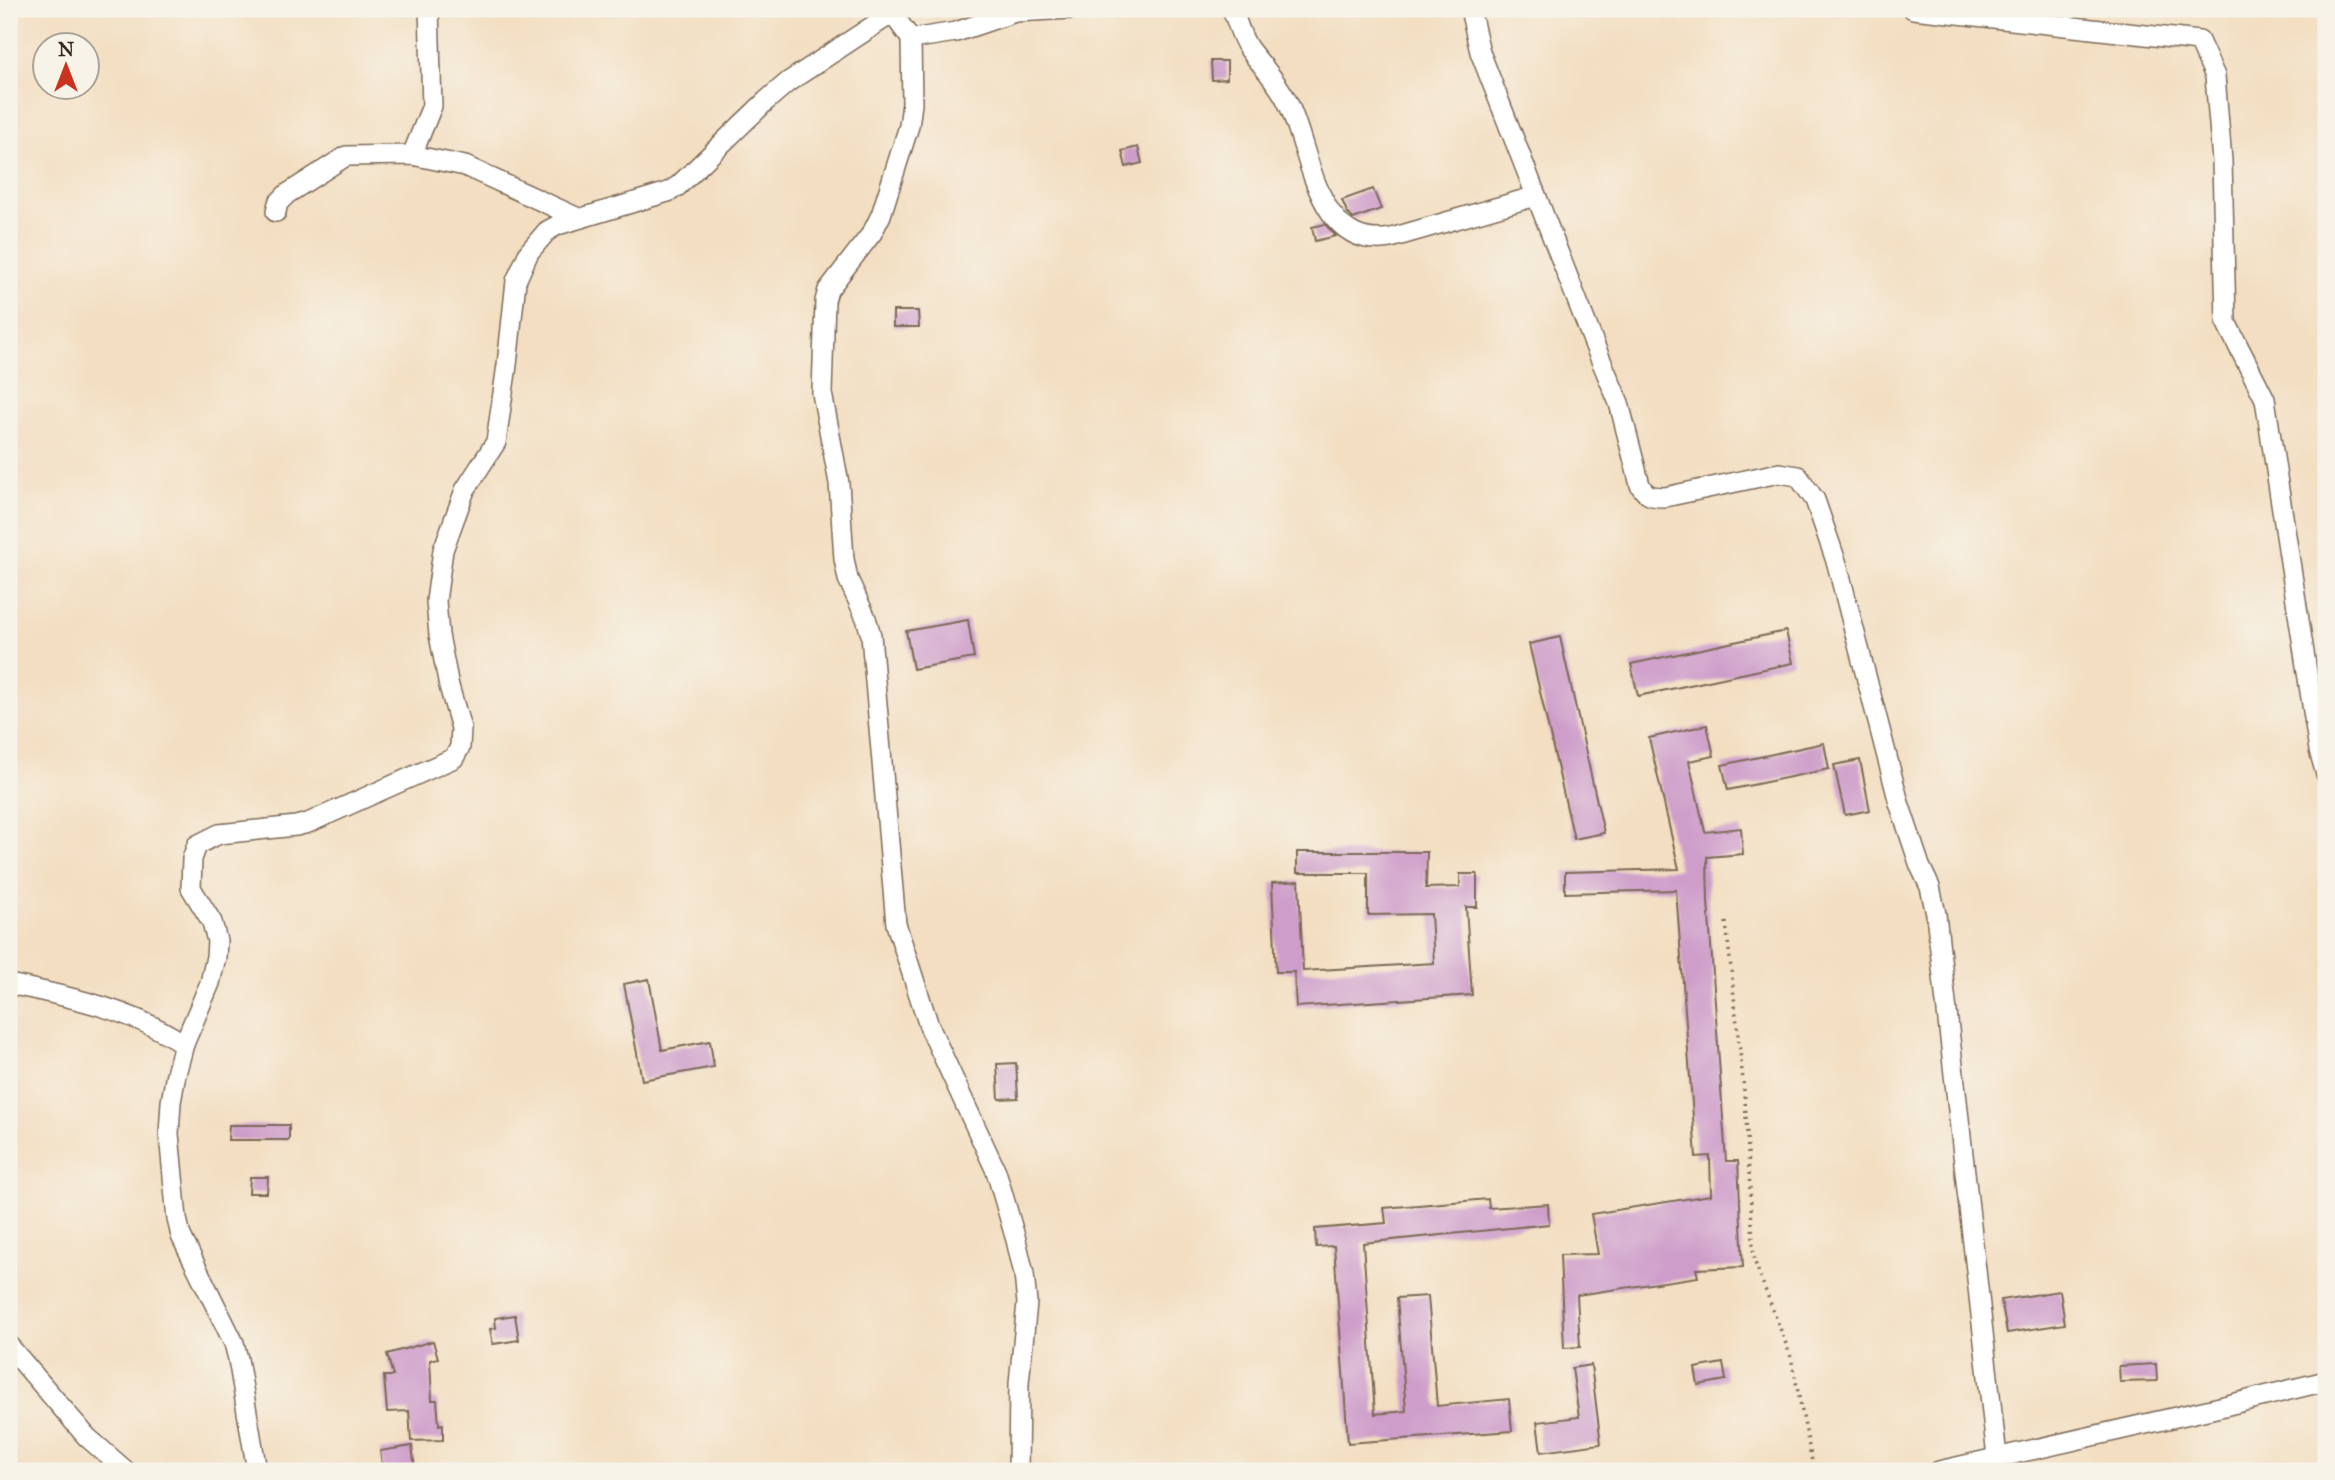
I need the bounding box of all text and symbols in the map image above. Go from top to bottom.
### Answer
north arrow [32,32,102,102]
text: N [58,38,74,61]

